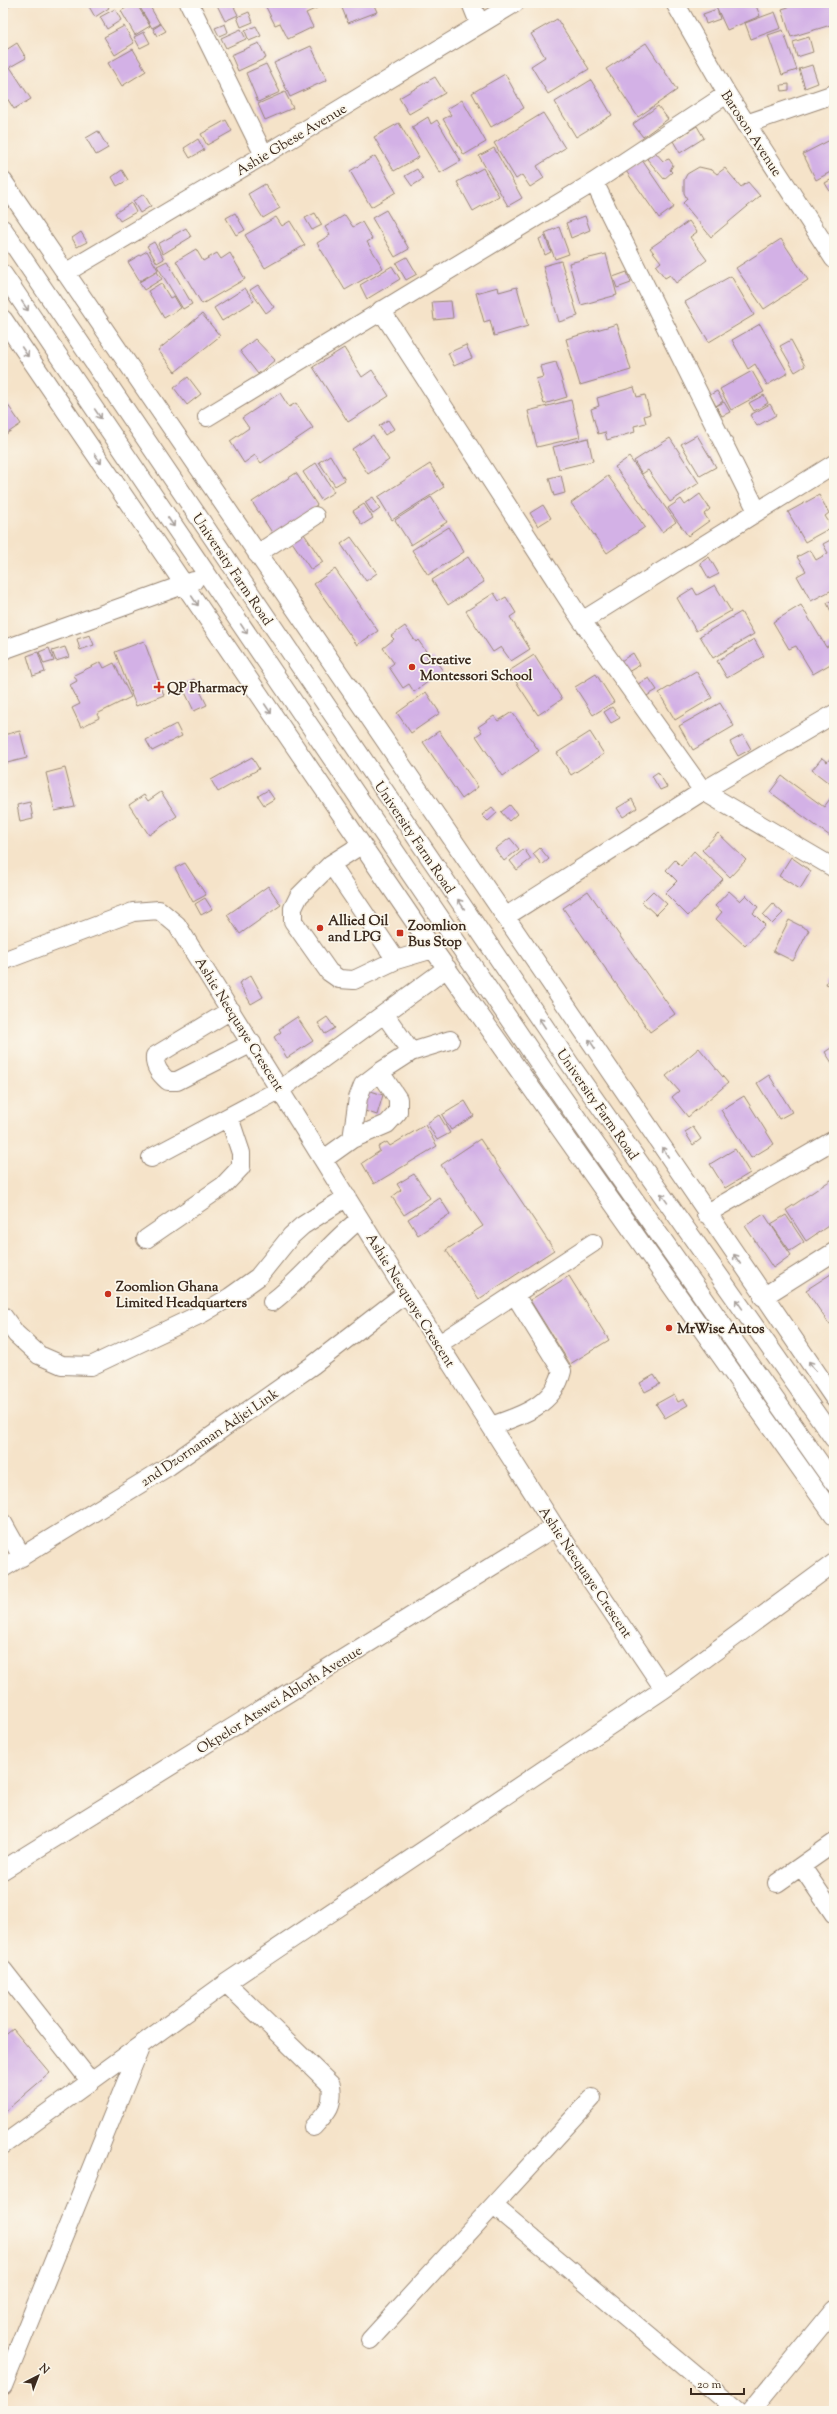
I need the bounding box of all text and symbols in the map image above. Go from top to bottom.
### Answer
street label: Baroson Avenue [715,87,786,181]
street label: Ashie Gbese Avenue [233,100,351,182]
one-way arrow [21,300,29,311]
one-way arrow [21,346,29,357]
one-way arrow [94,408,102,420]
one-way arrow [94,453,102,464]
street label: University Farm Road [186,510,276,630]
one-way arrow [167,516,175,527]
one-way arrow [191,596,199,607]
one-way arrow [240,623,248,634]
place label: Creative Montessori School [420,651,533,687]
marker: Creative Montessori School [407,662,417,672]
place label: QP Pharmacy [167,679,248,699]
marker: QP Pharmacy [154,682,164,692]
one-way arrow [264,703,272,714]
street label: University Farm Road [368,778,458,898]
one-way arrow [457,898,465,909]
place label: Allied Oil and LPG [328,912,388,948]
place label: Zoomlion Bus Stop [408,917,467,953]
marker: Allied Oil and LPG [315,923,325,933]
marker: Zoomlion Bus Stop [395,928,405,938]
street label: Ashie Neequaye Crescent [189,954,288,1096]
one-way arrow [538,1017,546,1028]
one-way arrow [588,1039,596,1050]
street label: University Farm Road [550,1046,642,1165]
one-way arrow [660,1146,668,1158]
one-way arrow [660,1193,668,1204]
street label: Ashie Neequaye Crescent [360,1230,459,1372]
one-way arrow [733,1254,742,1265]
place label: Zoomlion Ghana Limited Headquarters [116,1278,248,1314]
marker: Zoomlion Ghana Limited Headquarters [103,1289,113,1299]
one-way arrow [735,1299,743,1310]
place label: MrWise Autos [677,1320,765,1340]
marker: MrWise Autos [664,1323,674,1333]
one-way arrow [808,1361,816,1372]
street label: 2nd Dzornaman Adjei Link [137,1385,284,1493]
street label: Ashie Neequaye Crescent [533,1503,636,1643]
street label: Okpelor Atswei Ablorh Avenue [193,1641,367,1760]
north arrow [18,2356,58,2396]
text: N [35,2360,53,2378]
scale bar [691,2370,744,2396]
text: 20 m [697,2376,722,2394]

